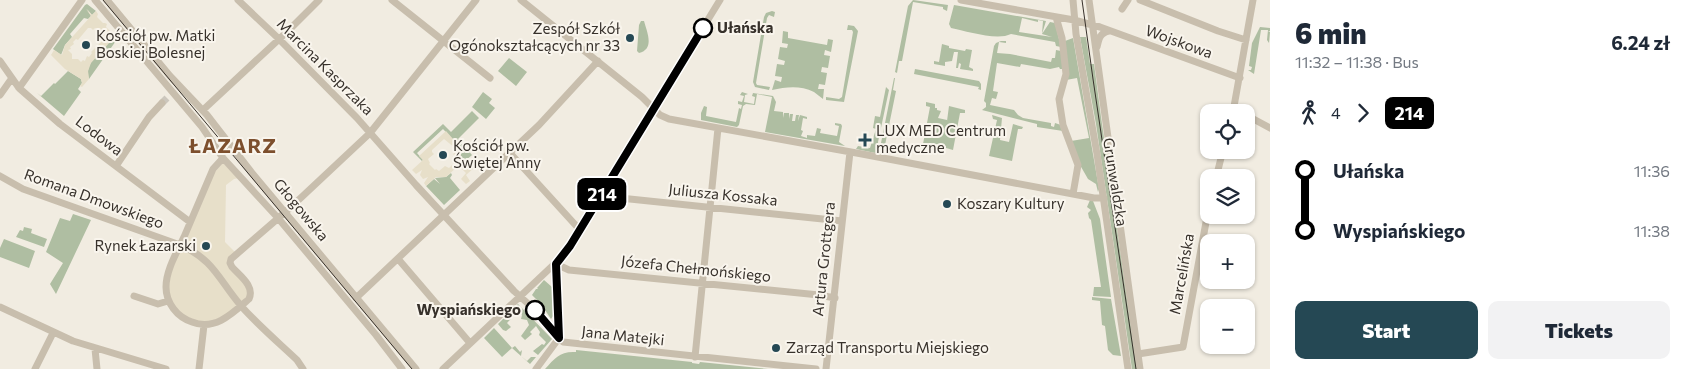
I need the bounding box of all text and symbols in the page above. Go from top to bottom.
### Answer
street label: Marcina Kasprzaka [274,14,378,118]
text: 6 min [1295,16,1367,50]
marker: Ułańska [693,18,713,38]
place label: Ułańska [717,18,773,36]
place label: Zespół Szkół Ogónokształcących nr 33 [449,19,620,54]
street label: Wojskowa [1143,21,1215,61]
place label: Kościół pw. Matki Boskiej Bolesnej [96,26,215,61]
text: 6.24 zł [1611,31,1670,54]
marker: Zespół Szkół Ogónokształcących nr 33 [624,32,636,44]
marker: Kościół pw. Matki Boskiej Bolesnej [80,39,92,51]
text: 11:32 – 11:38 · Bus [1295,52,1419,71]
icon: walk [1295,99,1323,127]
icon: forward [1349,99,1377,127]
text: 214 [1395,102,1424,124]
text: 4 [1331,103,1341,122]
map controls [1200,104,1255,354]
button: locate [1200,104,1255,159]
street label: Lodowa [72,112,127,159]
place label: LUX MED Centrum medyczne [876,121,1006,156]
district label: ŁAZARZ [188,133,277,157]
marker: LUX MED Centrum medyczne [858,133,872,147]
place label: Kościół pw. Świętej Anny [453,136,541,171]
street label: Grunwaldzka [1100,136,1132,227]
marker: Kościół pw. Świętej Anny [437,149,449,161]
text: Ułańska [1333,159,1404,182]
text: 11:36 [1634,161,1670,180]
street label: Romana Dmowskiego [22,164,167,232]
button: layers [1200,169,1255,224]
street label: Głogowska [270,174,333,244]
line badge: 214 [573,178,631,210]
street label: Juliusza Kossaka [668,179,779,209]
text: 214 [587,183,617,205]
place label: Koszary Kultury [957,194,1065,212]
marker: Koszary Kultury [941,198,953,210]
street label: Artura Grottgera [808,201,838,317]
text: Wyspiańskiego [1333,219,1465,242]
text: 11:38 [1634,221,1670,240]
street label: Marcelińska [1165,232,1197,316]
button: + [1200,234,1255,289]
place label: Rynek Łazarski [94,236,196,254]
marker: Rynek Łazarski [200,240,212,252]
street label: Józefa Chełmońskiego [620,251,772,285]
button: − [1200,299,1255,354]
place label: Wyspiańskiego [416,300,521,318]
marker: Wyspiańskiego [525,300,545,320]
button: Start [1295,301,1478,359]
button: Tickets [1488,301,1670,359]
street label: Jana Matejki [581,322,665,348]
place label: Zarząd Transportu Miejskiego [786,338,989,356]
marker: Zarząd Transportu Miejskiego [770,342,782,354]

